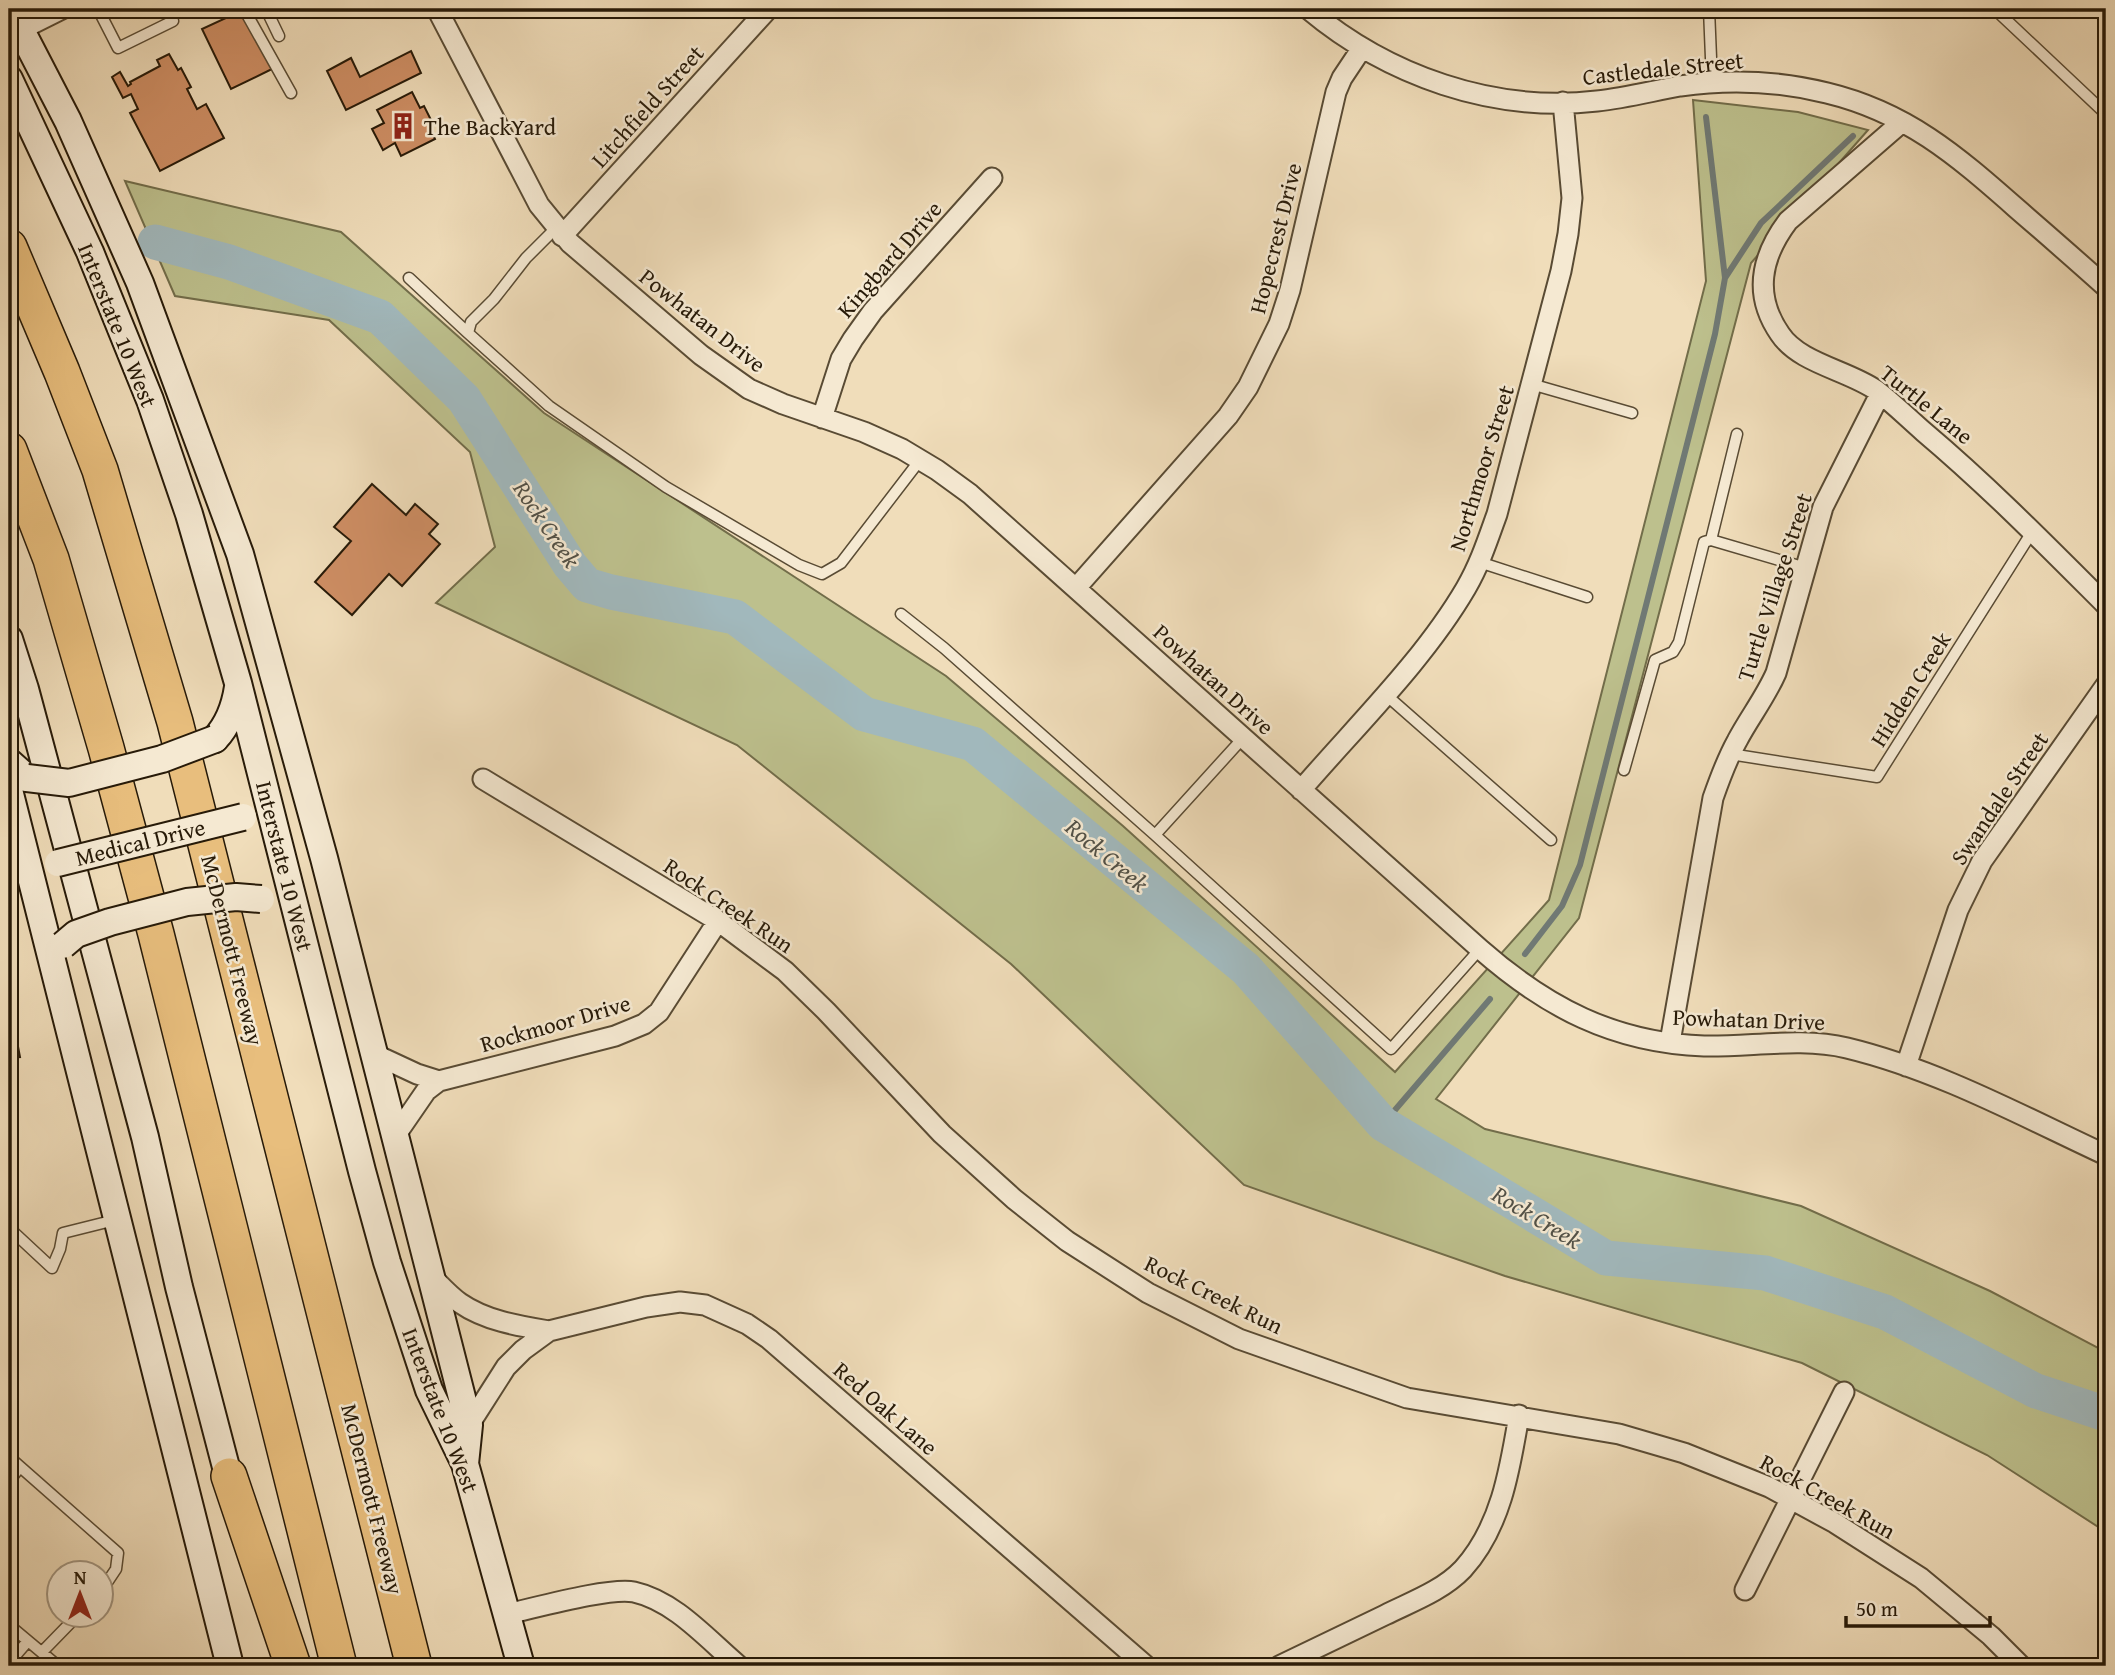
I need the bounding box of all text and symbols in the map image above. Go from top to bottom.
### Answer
street label: Litchfield Street [583,37,711,175]
street label: Castledale Street [1581,43,1745,93]
place label: The BackYard [424,110,557,143]
building icon: The BackYard [388,111,418,141]
street label: Hopecrest Drive [1240,159,1310,317]
street label: Kingbard Drive [829,193,949,325]
street label: Interstate 10 West [70,238,166,412]
street label: Powhatan Drive [633,260,773,380]
street label: Turtle Lane [1873,356,1981,452]
street label: Northmoor Street [1440,381,1522,555]
water label: Rock Creek [504,472,589,575]
street label: Turtle Village Street [1728,489,1820,685]
street label: Powhatan Drive [1146,616,1282,742]
street label: Hidden Creek [1862,625,1959,753]
street label: Swandale Street [1942,725,2056,871]
street label: Interstate 10 West [248,777,322,955]
water label: Rock Creek [1057,809,1156,900]
street label: Medical Drive [72,810,208,874]
street label: Rock Creek Run [658,849,801,961]
street label: McDermott Freeway [193,851,273,1049]
street label: Rockmoor Drive [476,986,634,1060]
street label: Powhatan Drive [1672,1000,1826,1038]
water label: Rock Creek [1485,1176,1588,1257]
street label: Rock Creek Run [1139,1246,1289,1342]
street label: Interstate 10 West [394,1323,488,1497]
street label: Red Oak Lane [827,1353,945,1463]
street label: McDermott Freeway [333,1400,413,1598]
street label: Rock Creek Run [1754,1445,1902,1547]
north arrow [46,1560,116,1630]
text: N [74,1563,87,1591]
scale bar [1846,1584,1989,1628]
text: 50 m [1856,1593,1898,1624]

